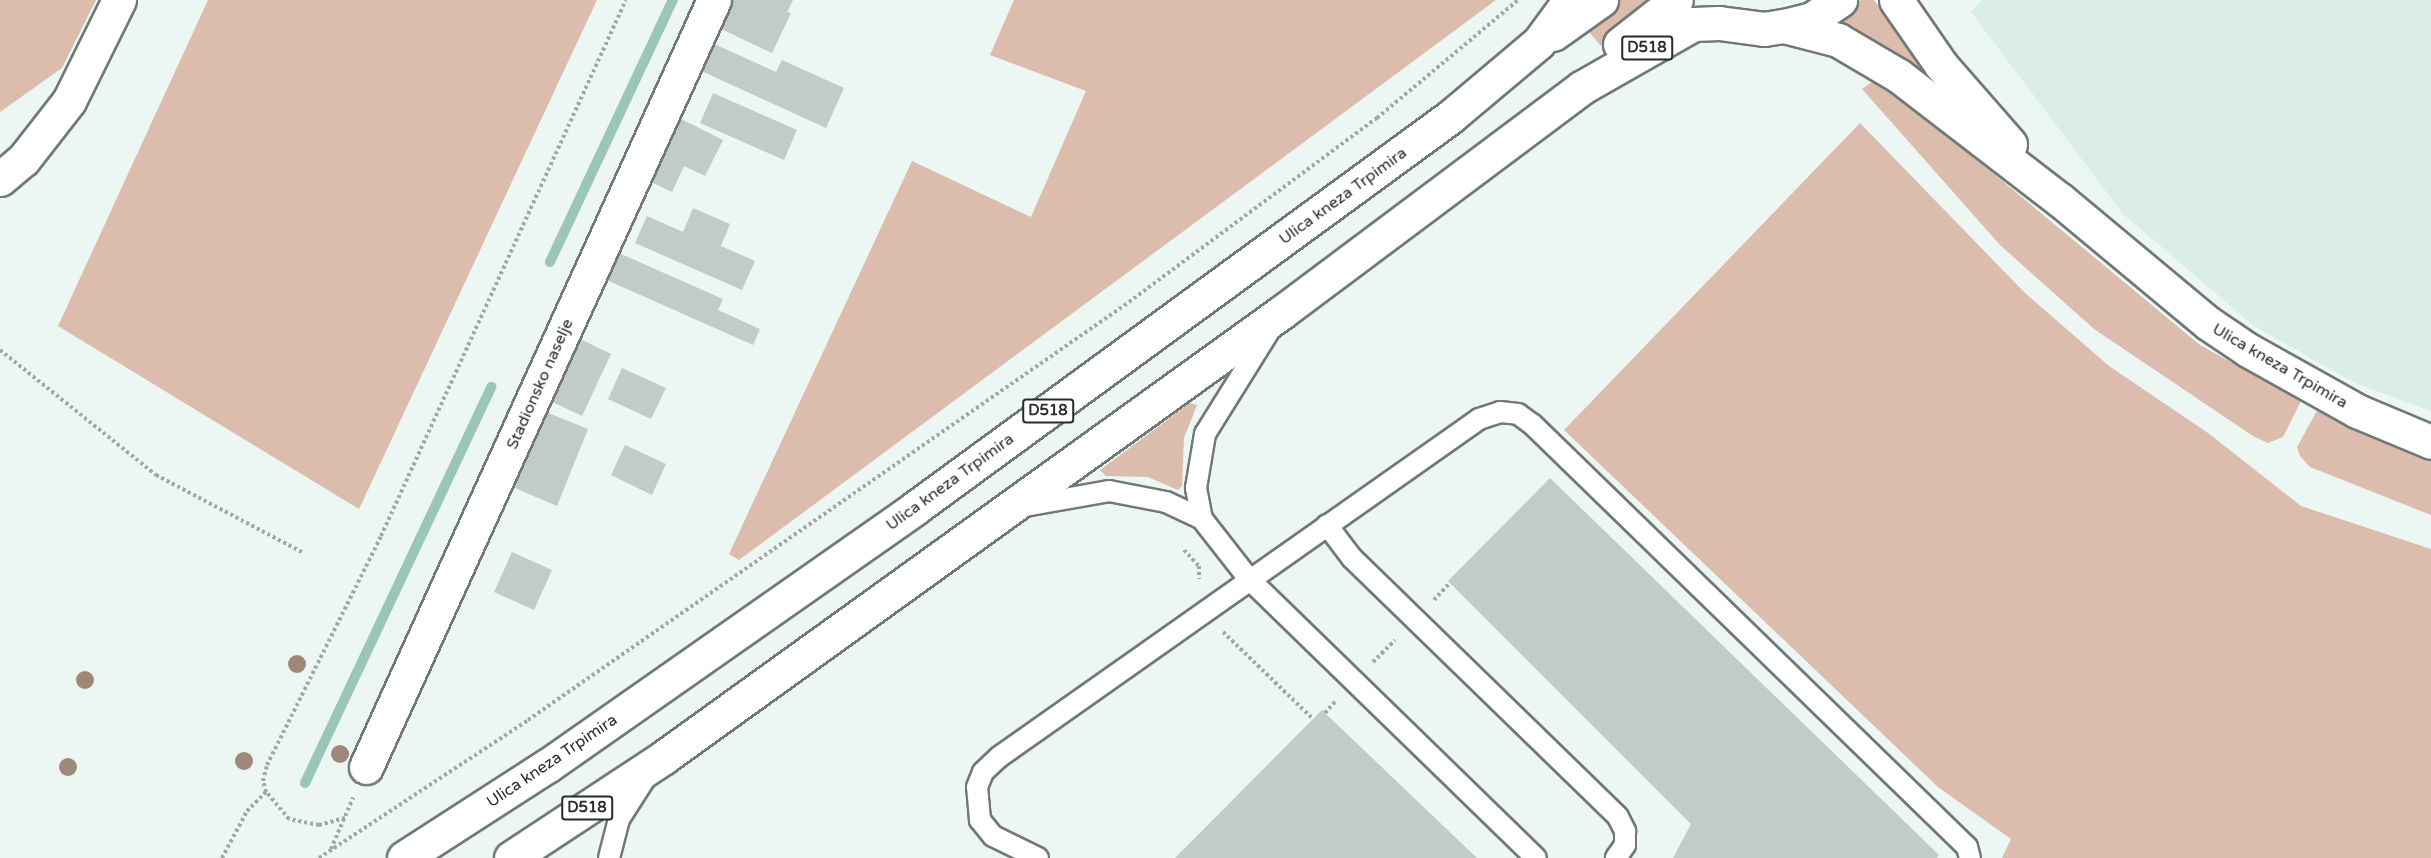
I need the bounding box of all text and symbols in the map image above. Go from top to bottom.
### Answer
road number: D518 [1620,36,1674,60]
street label: Ulica kneza Trpimira [1275,143,1411,249]
street label: Stadionsko naselje [503,316,577,452]
street label: Ulica kneza Trpimira [2209,319,2351,413]
road number: D518 [1021,399,1075,423]
street label: Ulica kneza Trpimira [882,429,1018,535]
street label: Ulica kneza Trpimira [483,710,621,812]
road number: D518 [560,796,614,820]

